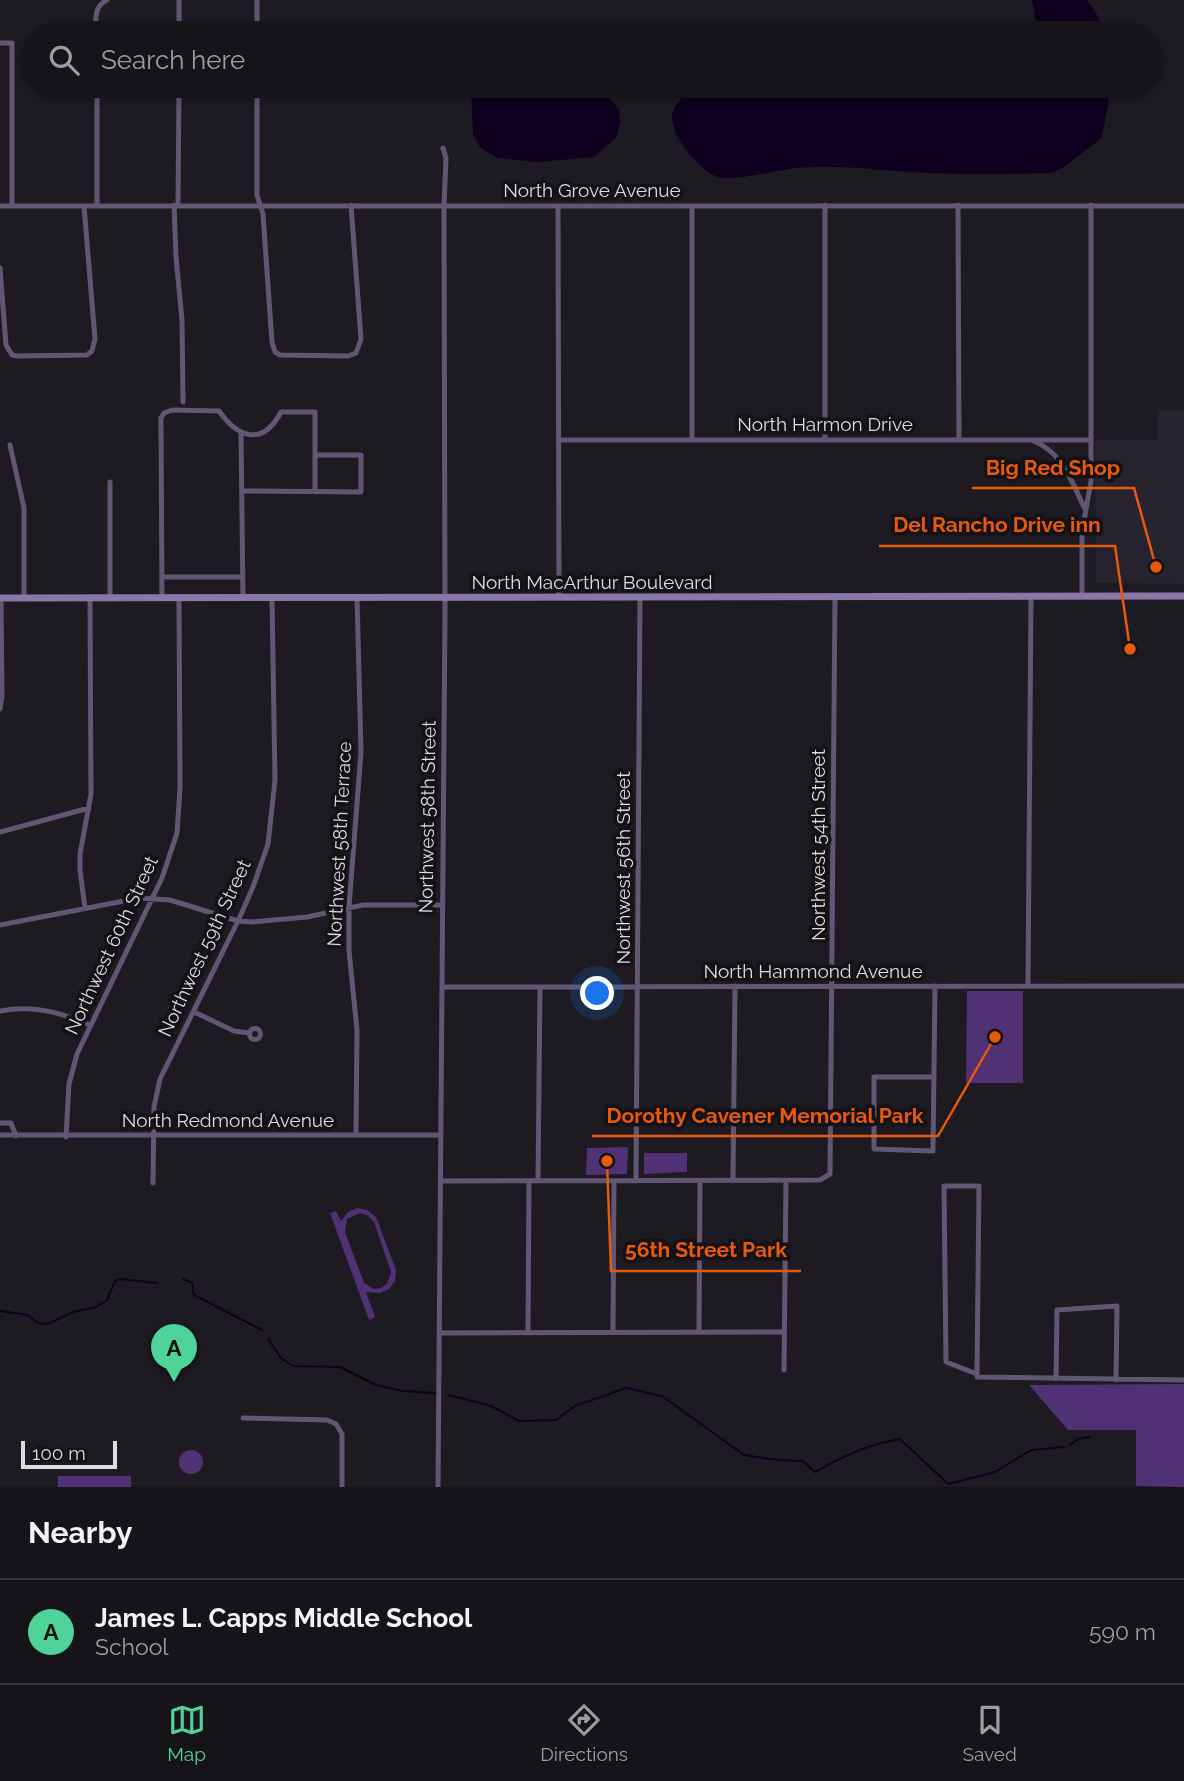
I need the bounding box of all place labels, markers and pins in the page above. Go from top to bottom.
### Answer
callout: Big Red Shop [972,446,1134,488]
callout: Del Rancho Drive inn [879,504,1115,546]
callout: Dorothy Cavener Memorial Park [592,1094,938,1136]
callout: 56th Street Park [611,1229,801,1271]
pin: A [151,1324,197,1382]

